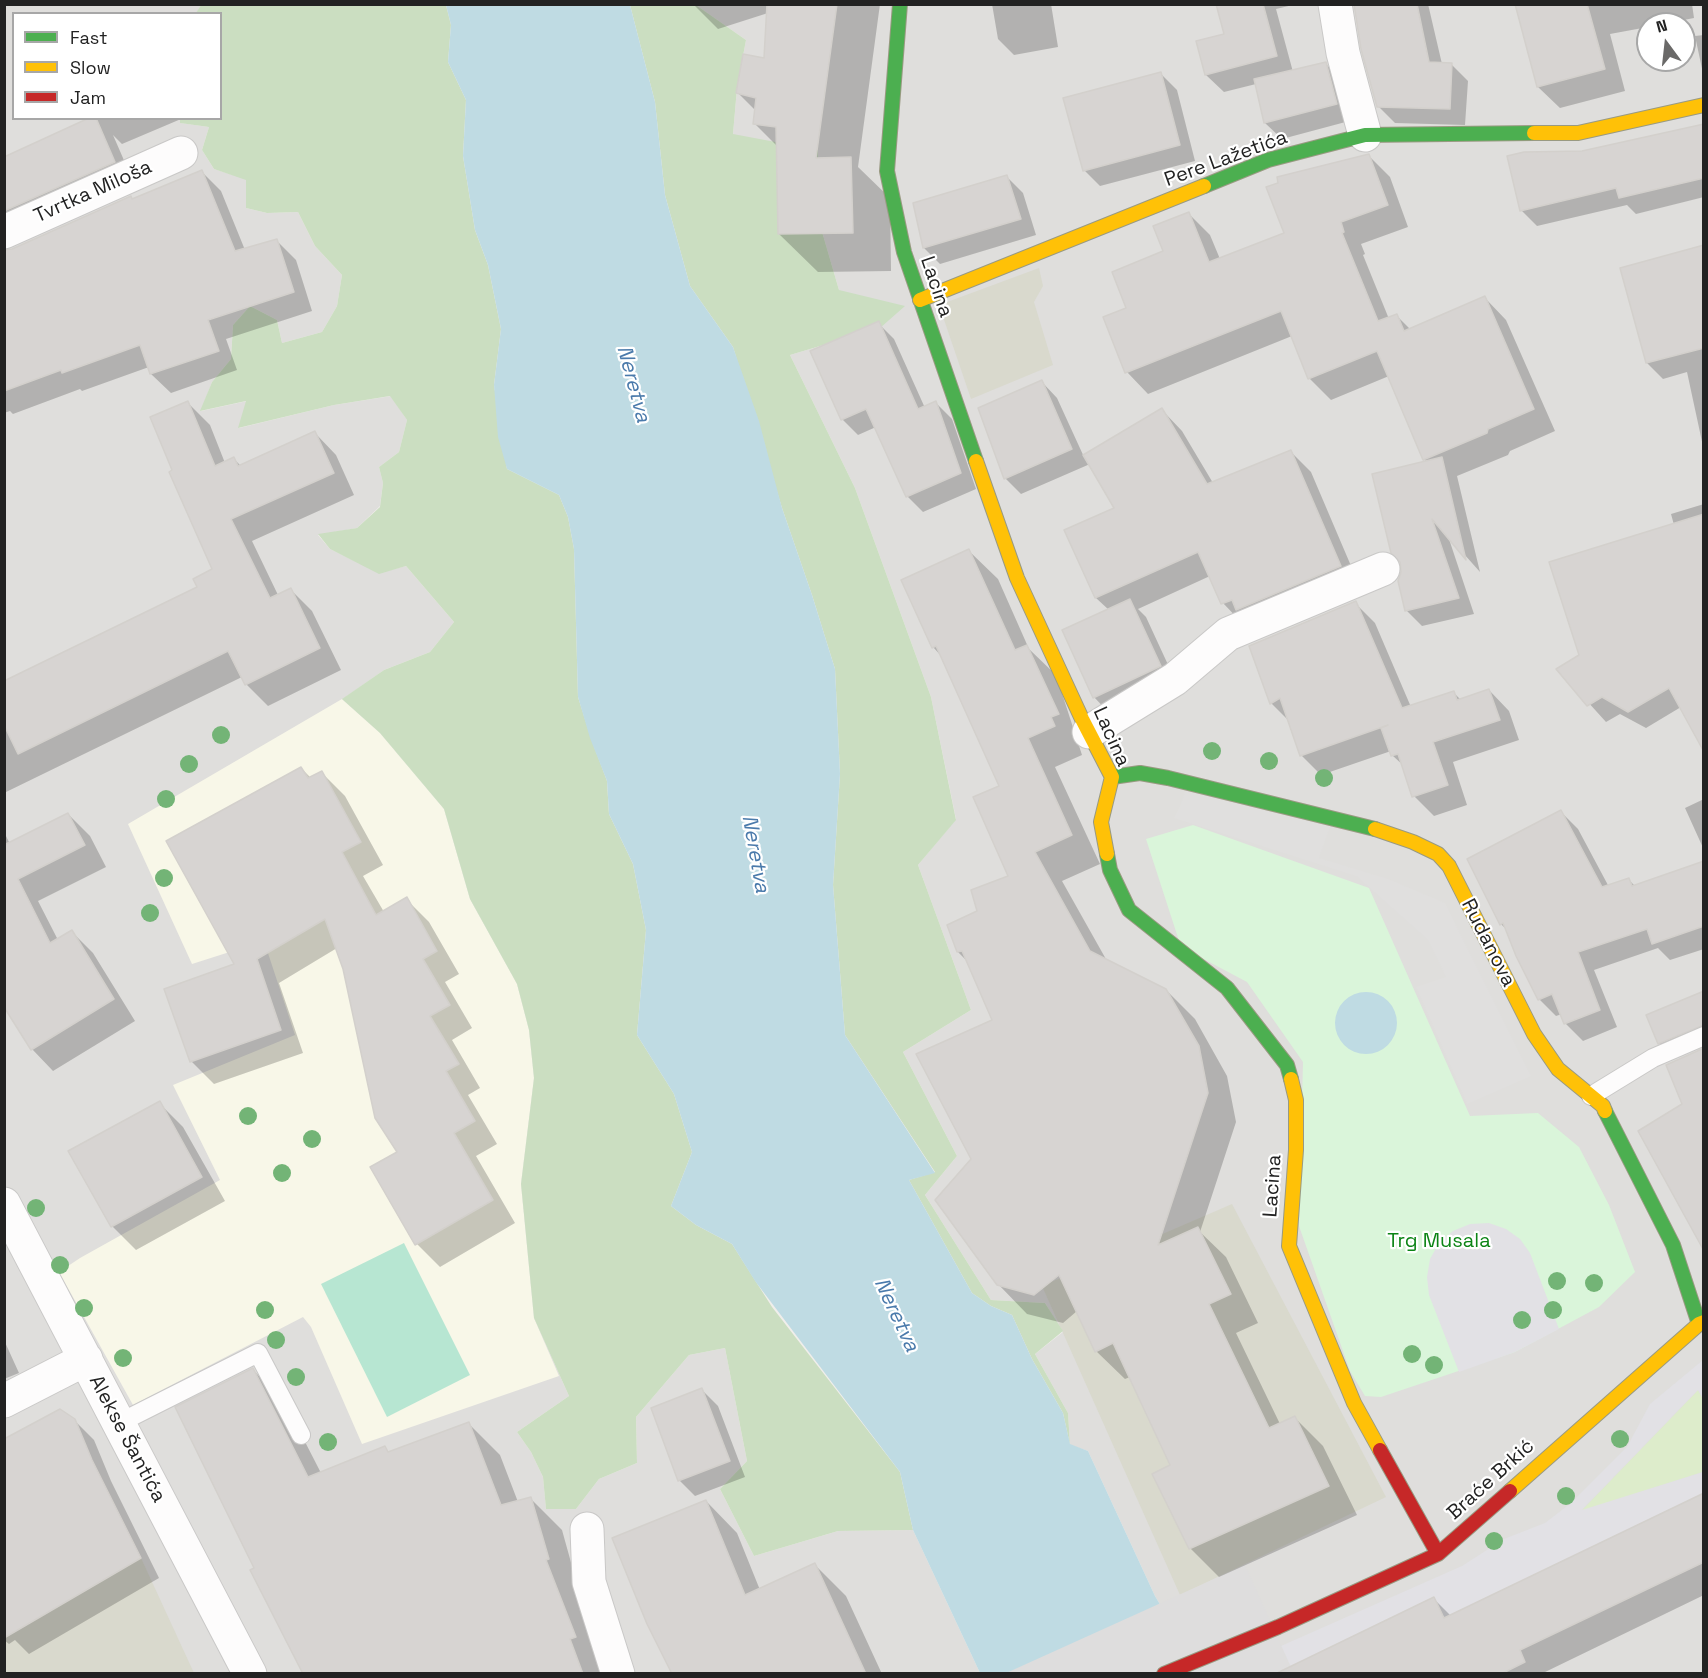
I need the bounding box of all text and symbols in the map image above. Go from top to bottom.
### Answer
legend [12,12,222,120]
north arrow [1636,12,1696,72]
text: N [1654,15,1670,38]
text: Fast [70,26,107,49]
text: Slow [70,56,111,79]
text: Jam [70,86,106,109]
street label: Pere Lažetića [1161,126,1291,192]
street label: Tvrtka Miloša [30,155,156,229]
street label: Lacina [914,253,958,321]
water label: Neretva [611,343,655,425]
street label: Lacina [1087,703,1135,771]
water label: Neretva [736,813,774,895]
street label: Rudanova [1456,895,1520,991]
street label: Lacina [1259,1154,1287,1218]
park label: Trg Musala [1387,1230,1491,1254]
water label: Neretva [868,1274,924,1356]
street label: Alekse Šantića [83,1371,171,1507]
street label: Braće Brkić [1442,1435,1540,1525]

